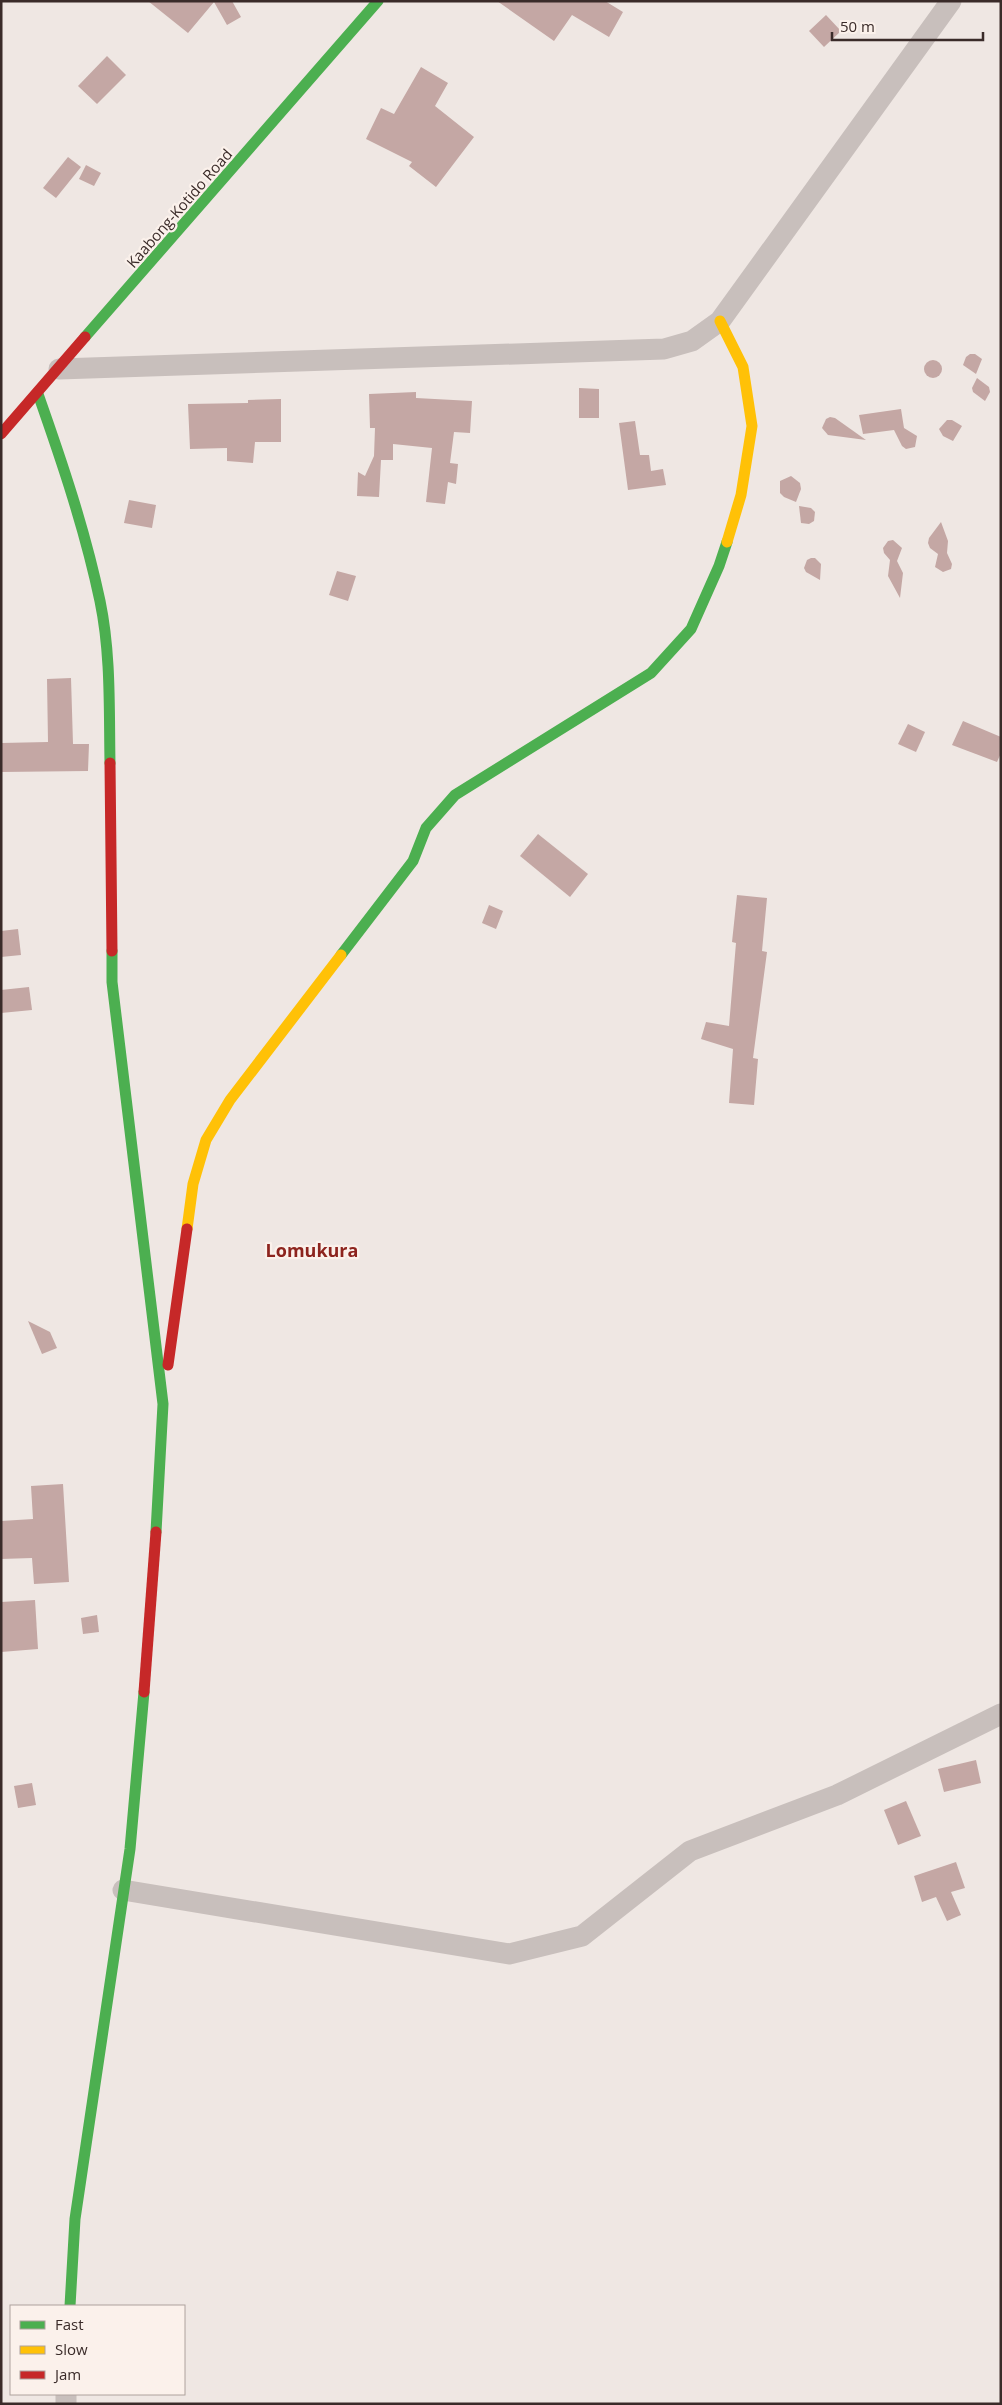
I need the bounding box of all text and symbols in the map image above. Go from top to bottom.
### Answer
scale bar [832,10,983,42]
text: 50 m [840,16,875,36]
street label: Kaabong-Kotido Road [122,144,236,272]
district label: Lomukura [266,1238,358,1262]
legend [10,2305,185,2395]
text: Fast [55,2314,84,2334]
text: Slow [55,2339,88,2359]
text: Jam [53,2364,81,2384]

